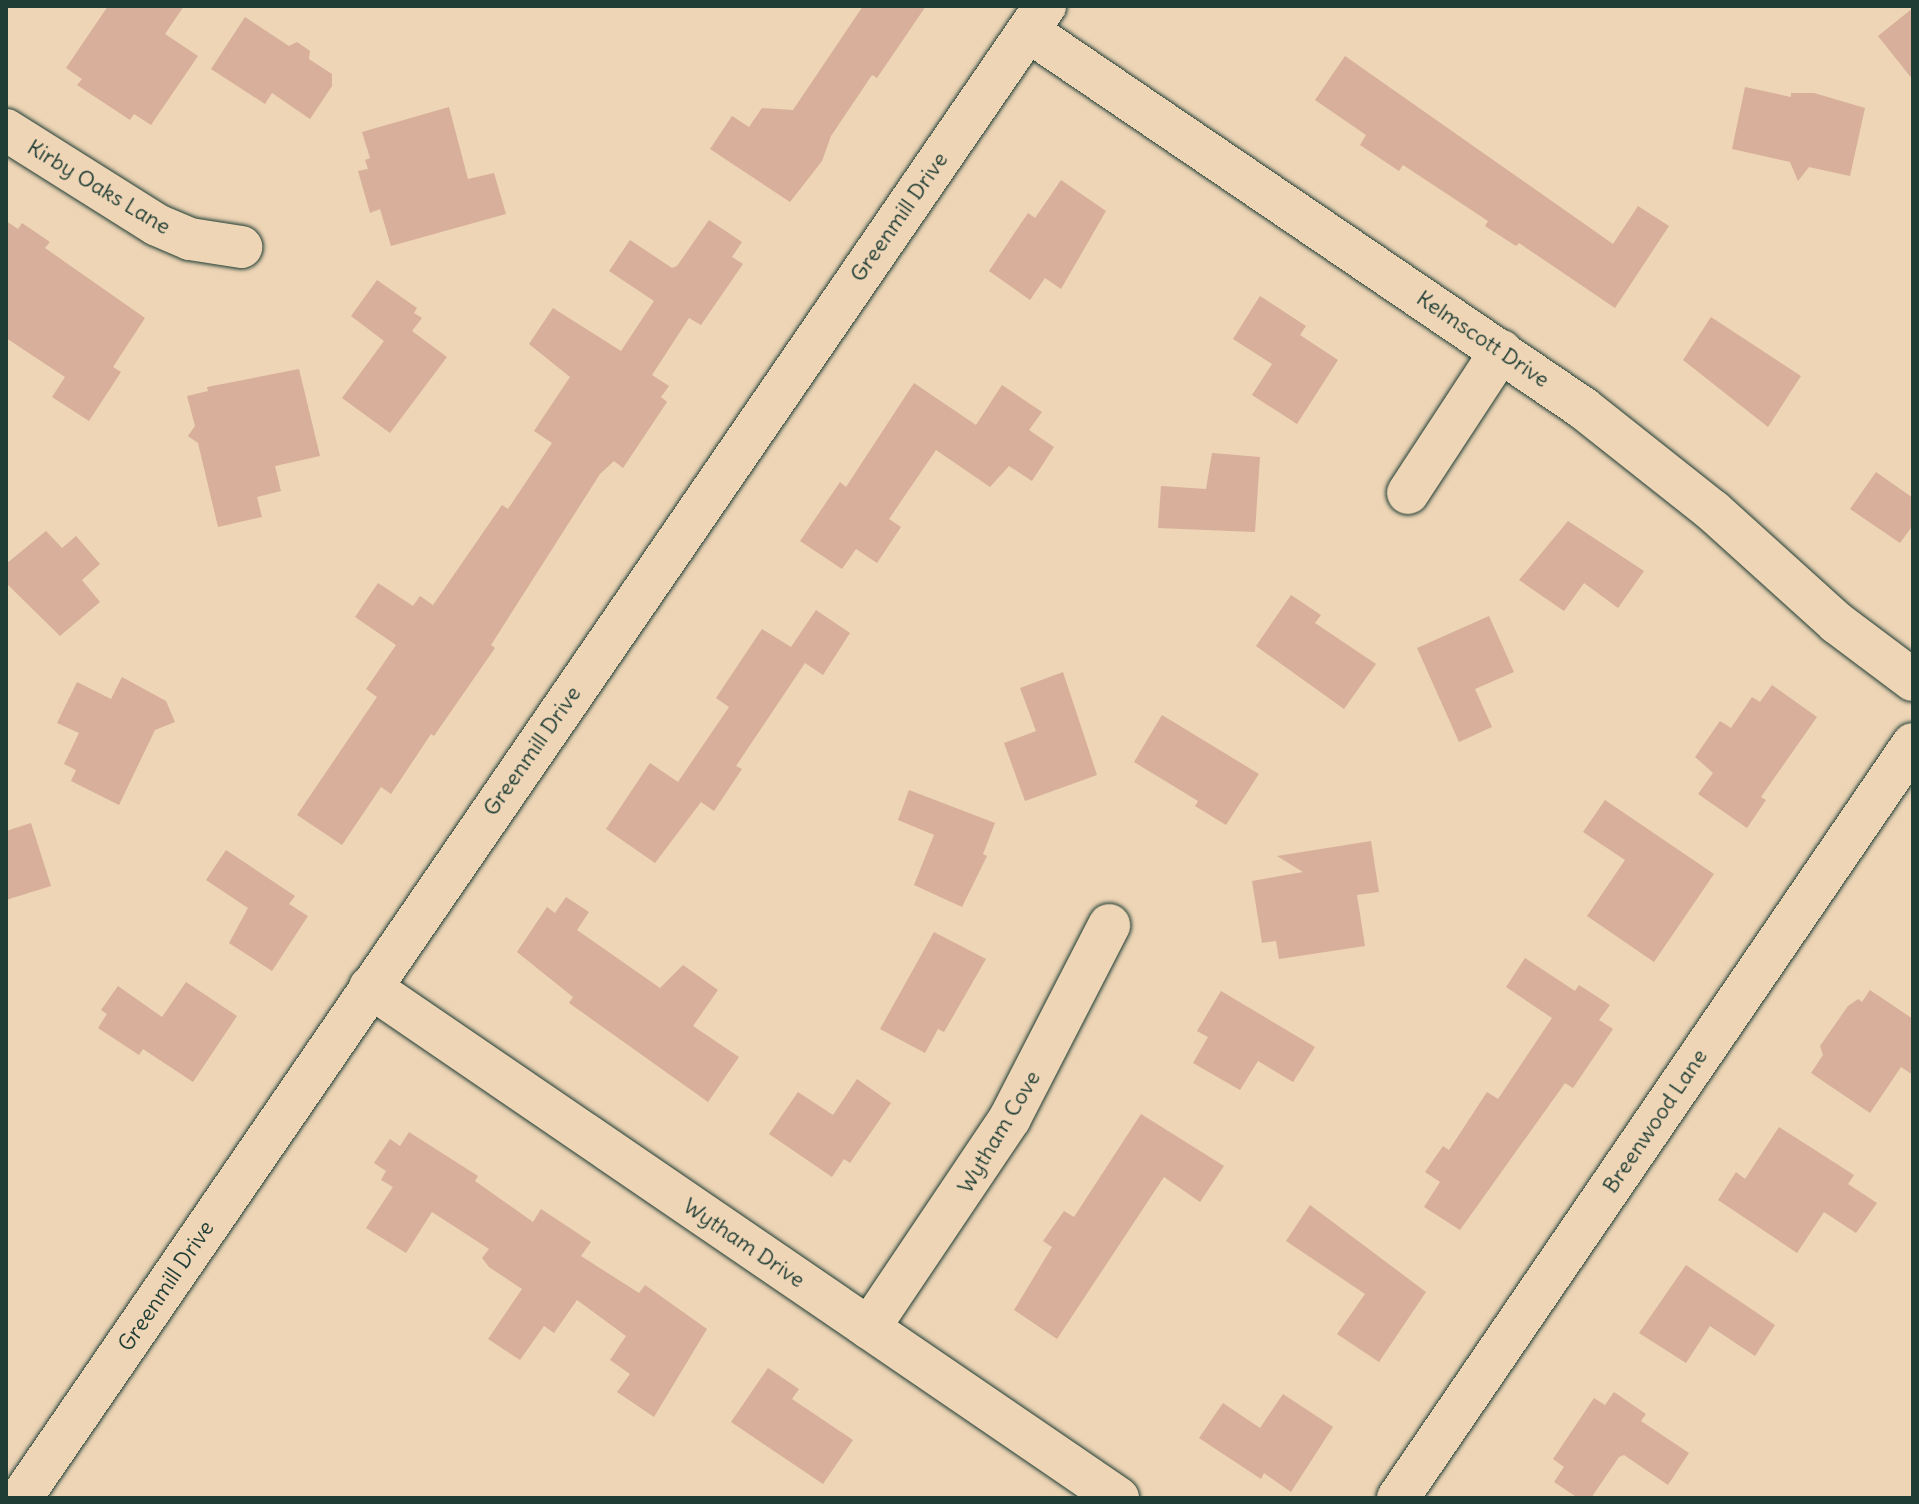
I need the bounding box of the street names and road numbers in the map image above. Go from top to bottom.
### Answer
street label: Kirby Oaks Lane [23,134,175,240]
street label: Greenmill Drive [845,147,953,287]
street label: Kelmscott Drive [1412,285,1554,393]
street label: Greenmill Drive [478,681,586,821]
street label: Breenwood Lane [1597,1044,1713,1198]
street label: Wytham Cove [952,1066,1046,1198]
street label: Wytham Drive [678,1193,810,1293]
street label: Greenmill Drive [113,1216,219,1356]

